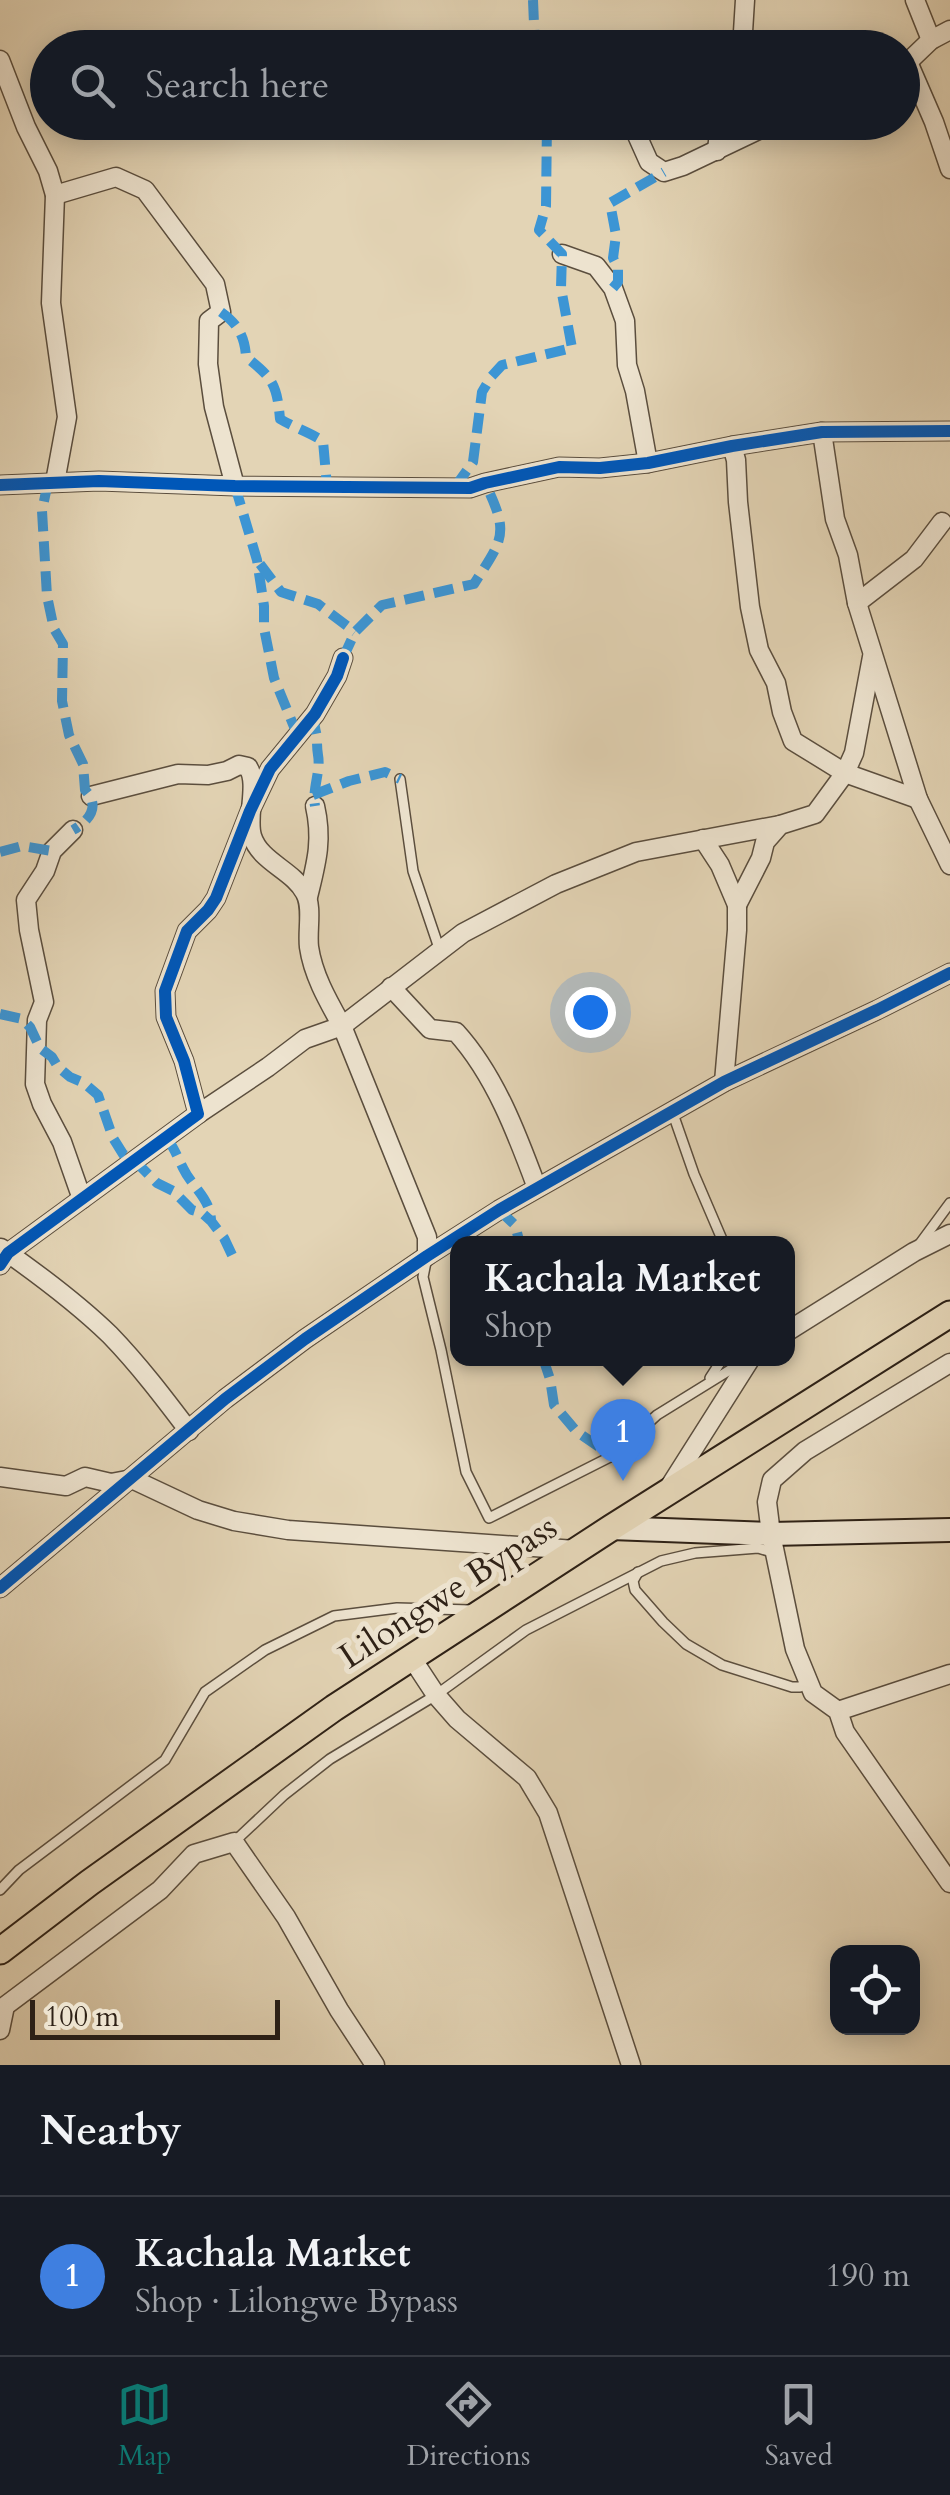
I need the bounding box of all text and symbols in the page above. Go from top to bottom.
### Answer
search box [30,30,920,140]
icon: search [65,58,120,113]
text: Search here [145,59,329,111]
your location [565,987,616,1038]
popup [450,1236,795,1366]
text: Kachala Market [485,1253,760,1305]
text: Shop [485,1305,553,1349]
pin: 1 [590,1398,656,1481]
street label: Lilongwe Bypass [330,1503,566,1681]
map controls [830,1945,920,2035]
button: locate [830,1945,920,2035]
scale bar [30,1995,280,2040]
text: 100 m [45,1998,119,2036]
text: Nearby [40,2102,182,2159]
text: Kachala Market [135,2228,411,2280]
text: 1 [64,2254,81,2298]
text: 190 m [825,2254,910,2298]
text: Shop · Lilongwe Bypass [135,2280,458,2324]
tab: Map [117,2377,172,2475]
tab: Directions [407,2377,530,2475]
tab: Saved [765,2377,833,2475]

